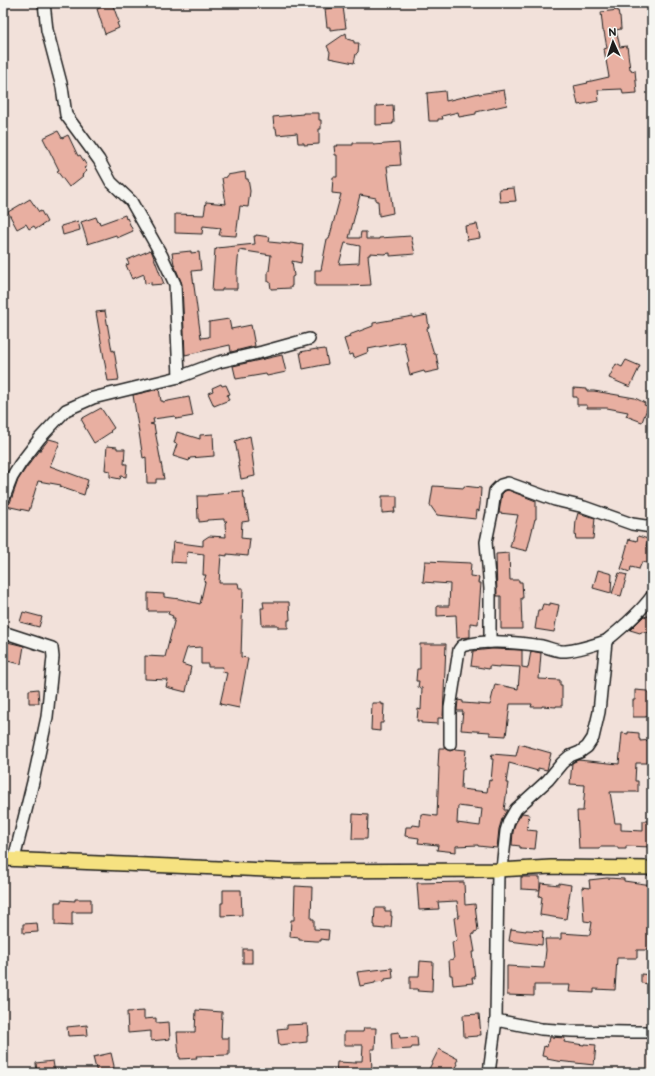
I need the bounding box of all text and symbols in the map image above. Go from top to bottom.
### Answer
north arrow [593,22,633,62]
text: N [608,26,617,39]

